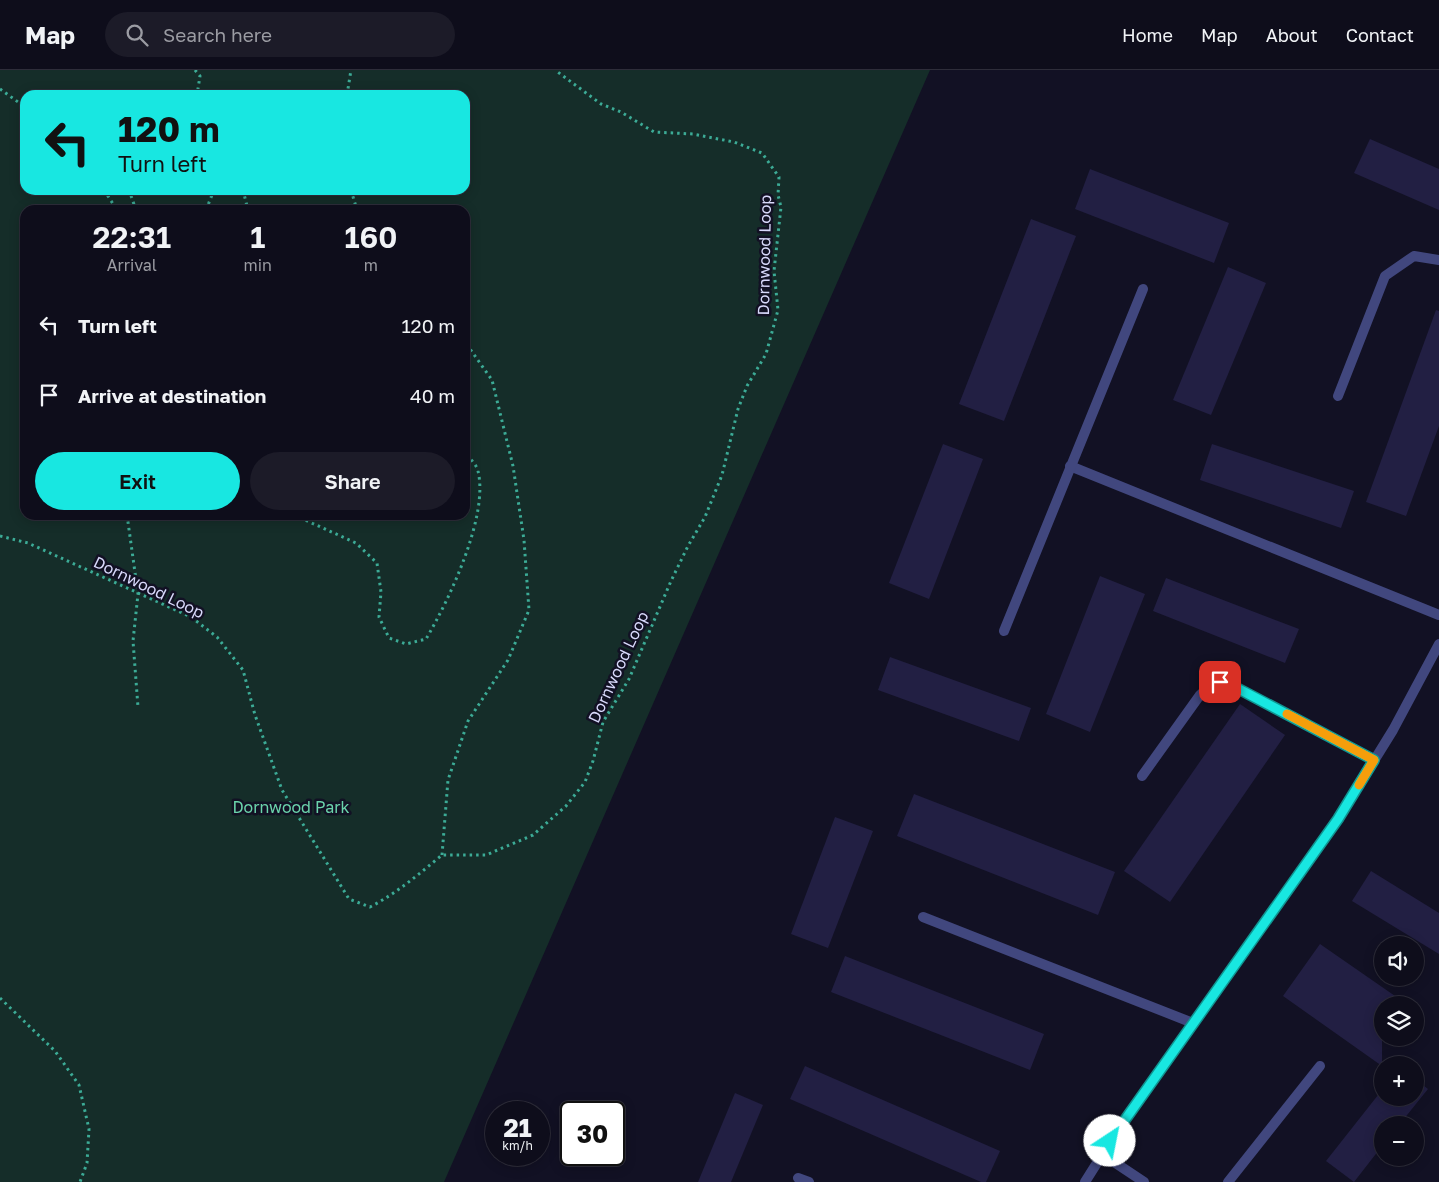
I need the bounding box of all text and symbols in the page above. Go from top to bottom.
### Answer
search box [105,12,455,57]
text: Map [25,20,75,49]
icon: search [123,21,151,49]
text: Search here [163,23,272,46]
text: Home [1122,24,1173,46]
text: Map [1201,24,1238,46]
text: About [1266,24,1318,46]
text: Contact [1346,24,1414,46]
text: 120 m [118,108,220,150]
icon: left [35,110,100,175]
text: Turn left [118,150,207,177]
street label: Dornwood Loop [753,194,775,315]
text: 22:31 [93,219,171,255]
text: 1 [250,219,265,255]
text: 160 [344,219,397,255]
text: Arrival [107,255,157,275]
text: min [244,255,272,275]
text: m [364,255,378,275]
icon: left [35,311,63,339]
text: Turn left [78,314,157,337]
text: 120 m [401,314,455,337]
icon: arrive [35,381,63,409]
text: Arrive at destination [78,384,266,407]
text: 40 m [410,384,455,407]
button: Exit [35,452,240,510]
button: Share [250,452,455,510]
street label: Dornwood Loop [90,552,208,622]
street label: Dornwood Loop [583,608,653,726]
pin [1199,661,1241,703]
icon: arrive [1206,668,1234,696]
park label: Dornwood Park [232,797,350,817]
map controls [1374,936,1424,1166]
button: sound [1374,936,1424,986]
button: layers [1374,996,1424,1046]
button: + [1374,1056,1424,1106]
speed limit sign: 30 [560,1101,625,1166]
text: 21 [503,1112,532,1143]
position arrow [1083,1114,1135,1166]
button: − [1374,1116,1424,1166]
text: km/h [502,1138,533,1153]

